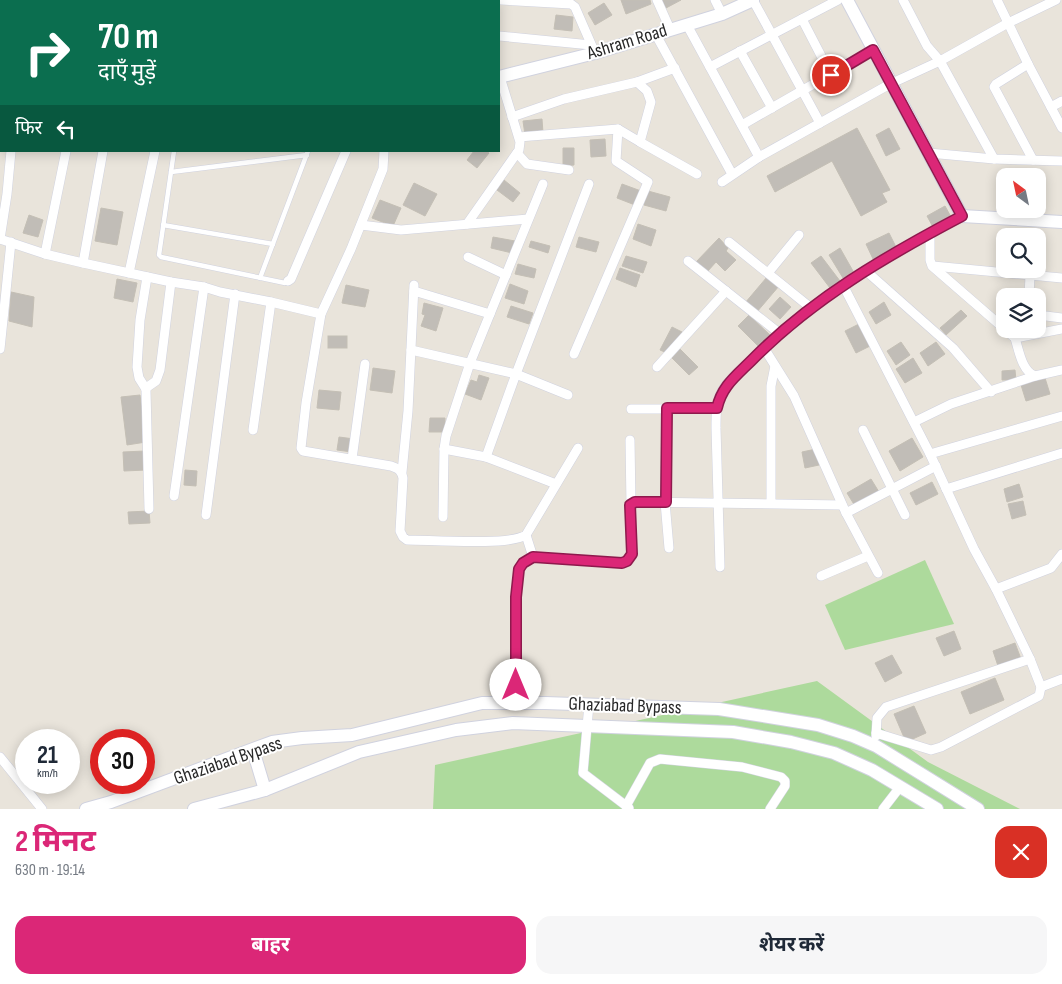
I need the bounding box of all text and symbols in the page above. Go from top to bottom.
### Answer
text: 70 m [98,16,158,59]
street label: Ashram Road [583,19,670,65]
icon: right [15,20,80,85]
pin [810,54,852,96]
text: दाएँ मुड़ें [98,59,156,86]
icon: arrive [817,61,845,89]
icon: left [52,115,80,143]
text: फिर [15,117,42,140]
north arrow [996,168,1046,218]
map controls [996,168,1046,338]
button: search [996,228,1046,278]
button: layers [996,288,1046,338]
position arrow [489,658,541,710]
street label: Ghaziabad Bypass [568,693,682,719]
speed limit sign: 30 [90,729,155,794]
street label: Ghaziabad Bypass [171,732,285,790]
text: 21 [37,740,58,771]
text: km/h [37,766,58,781]
text: 2 मिनट [15,824,96,860]
button: close [995,826,1047,878]
text: 630 m · 19:14 [15,861,85,880]
button: बाहर [15,916,526,974]
button: शेयर करें [536,916,1047,974]

